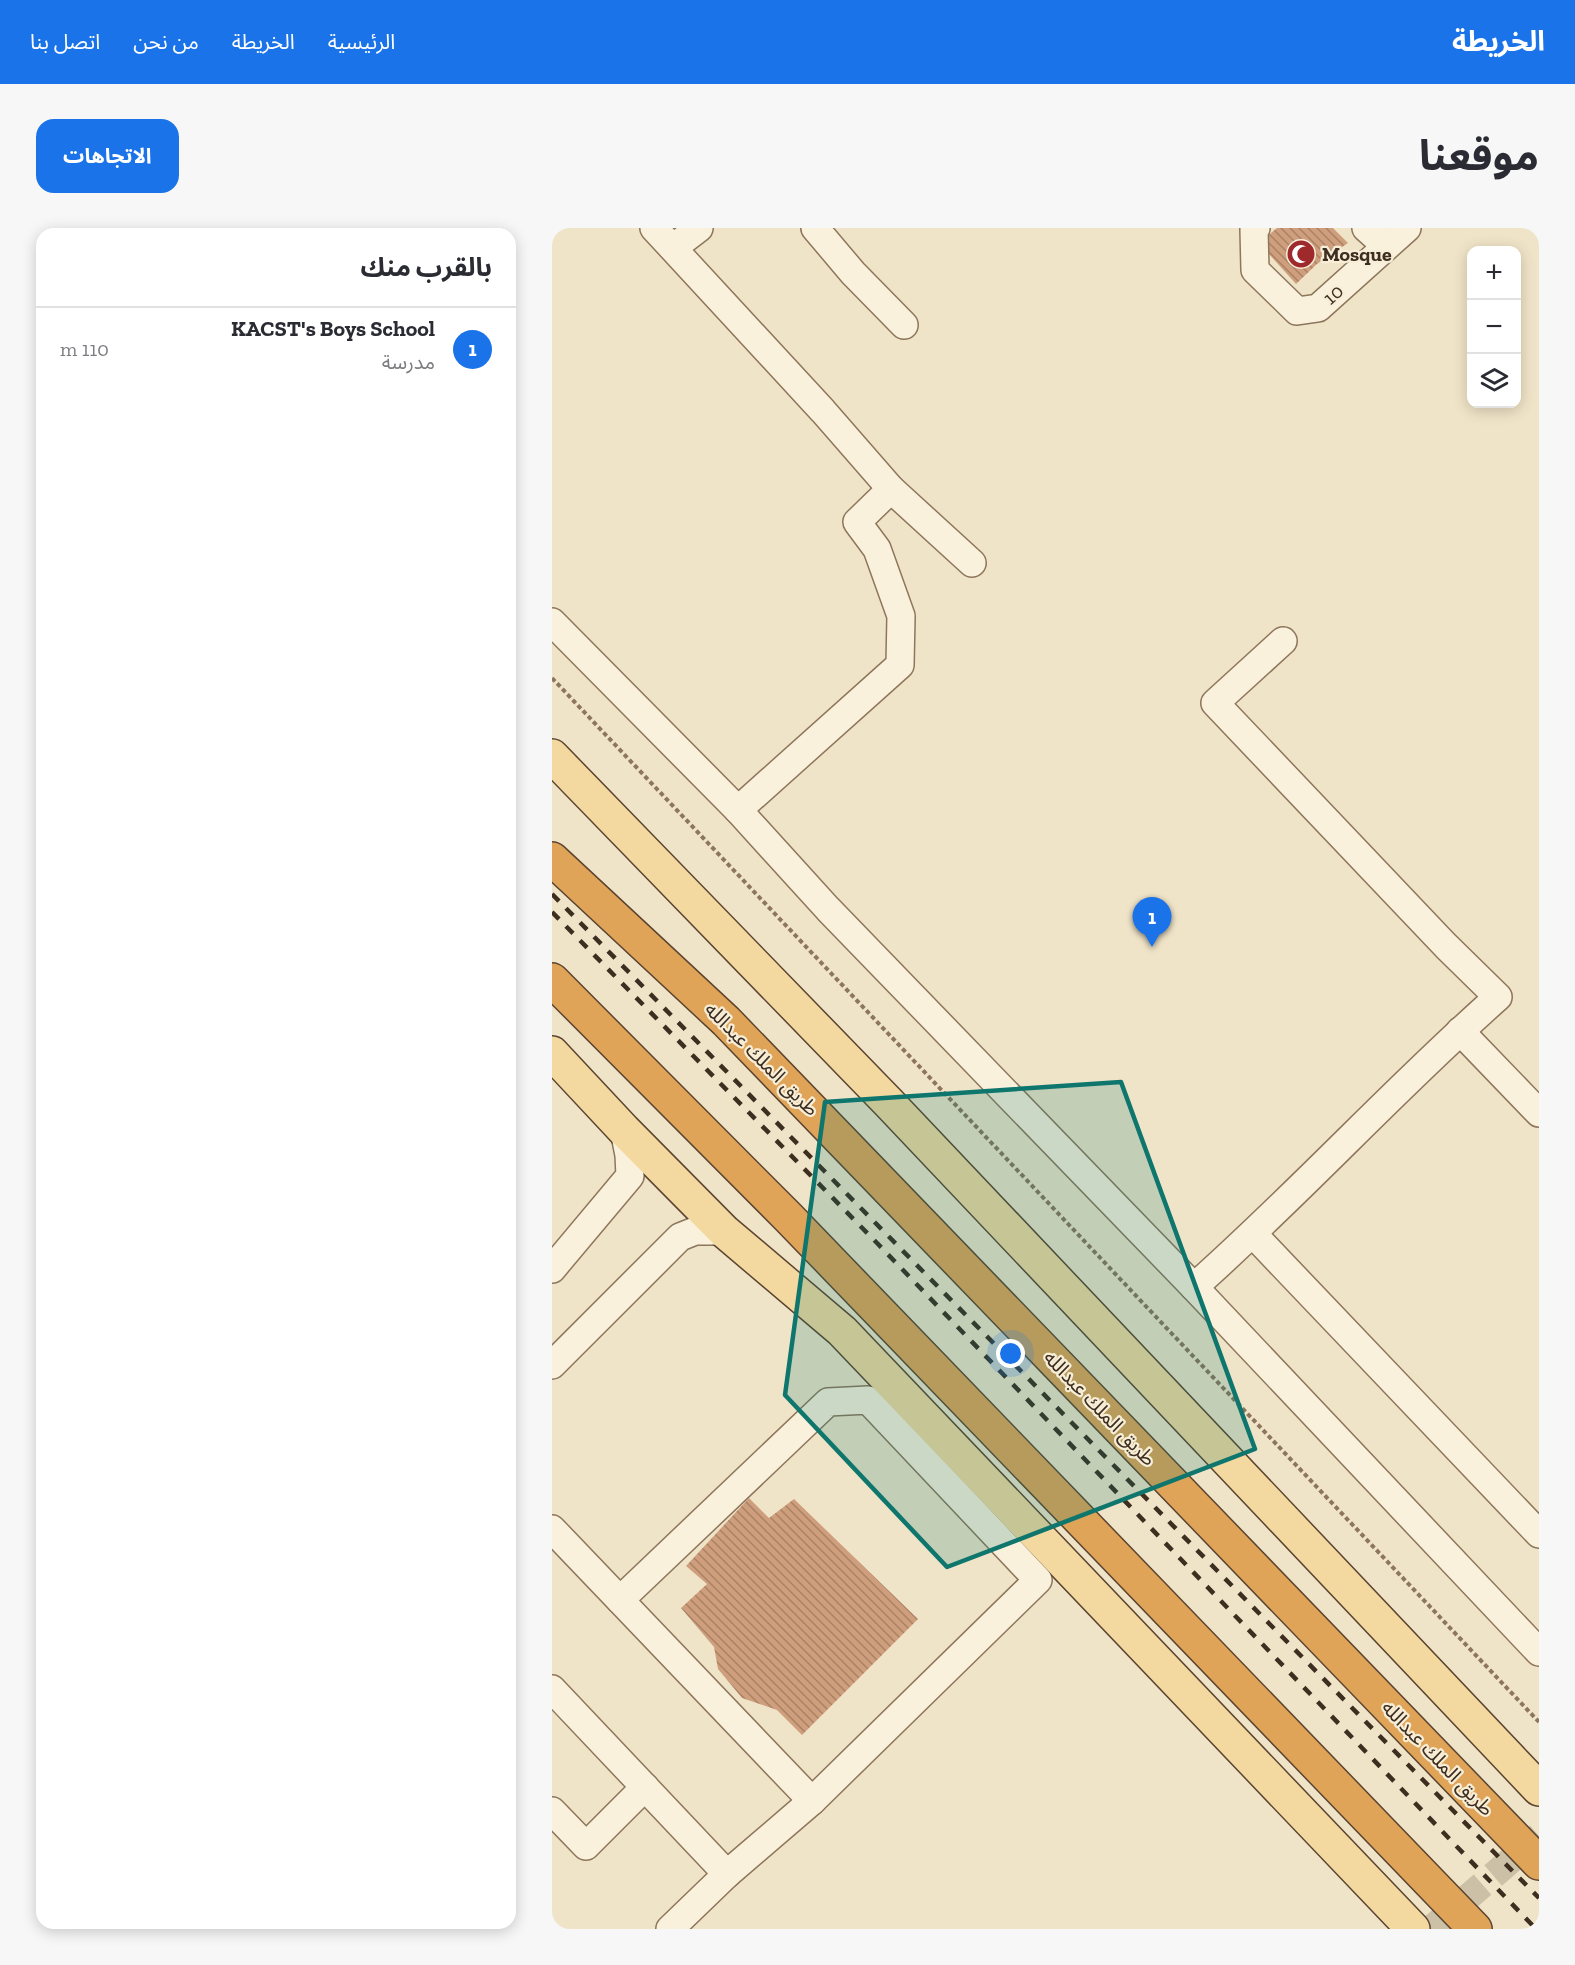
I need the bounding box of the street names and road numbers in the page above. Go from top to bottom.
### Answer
street label: 10 [1318,279,1348,309]
street label: طريق الملك عبدالله [699,997,824,1122]
street label: طريق الملك عبدالله [1038,1345,1161,1471]
street label: طريق الملك عبدالله [1376,1695,1499,1821]

